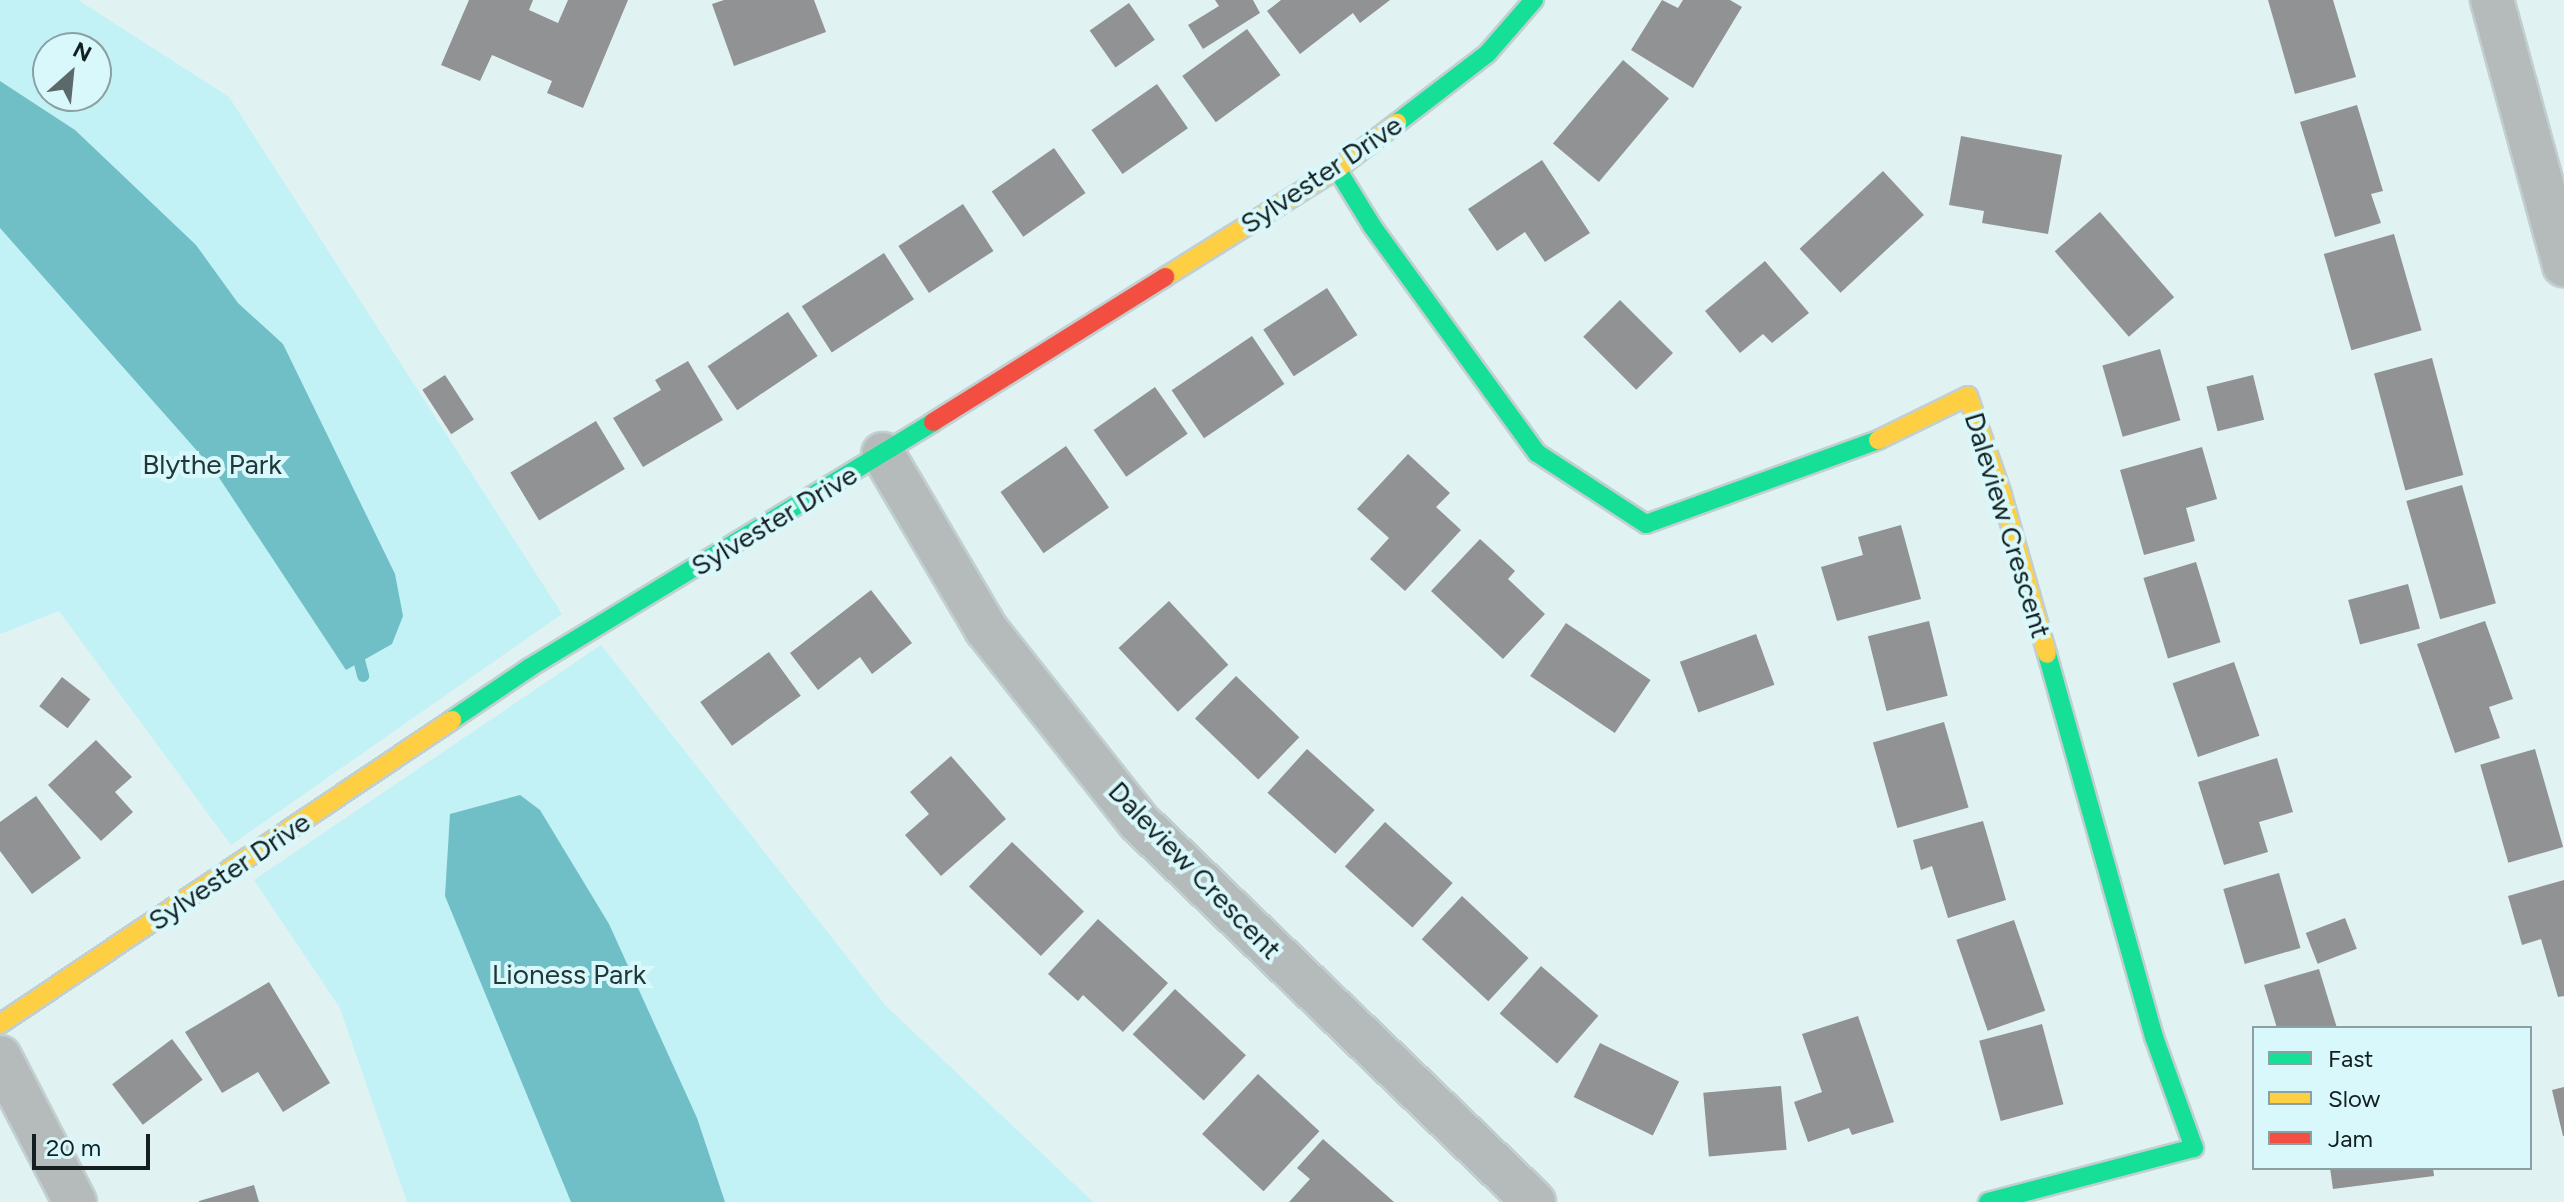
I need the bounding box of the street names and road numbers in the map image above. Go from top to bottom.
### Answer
street label: Sylvester Drive [1234,108,1408,240]
street label: Daleview Crescent [1958,408,2058,642]
street label: Sylvester Drive [685,457,863,583]
street label: Daleview Crescent [1102,774,1288,966]
street label: Sylvester Drive [142,805,316,937]

